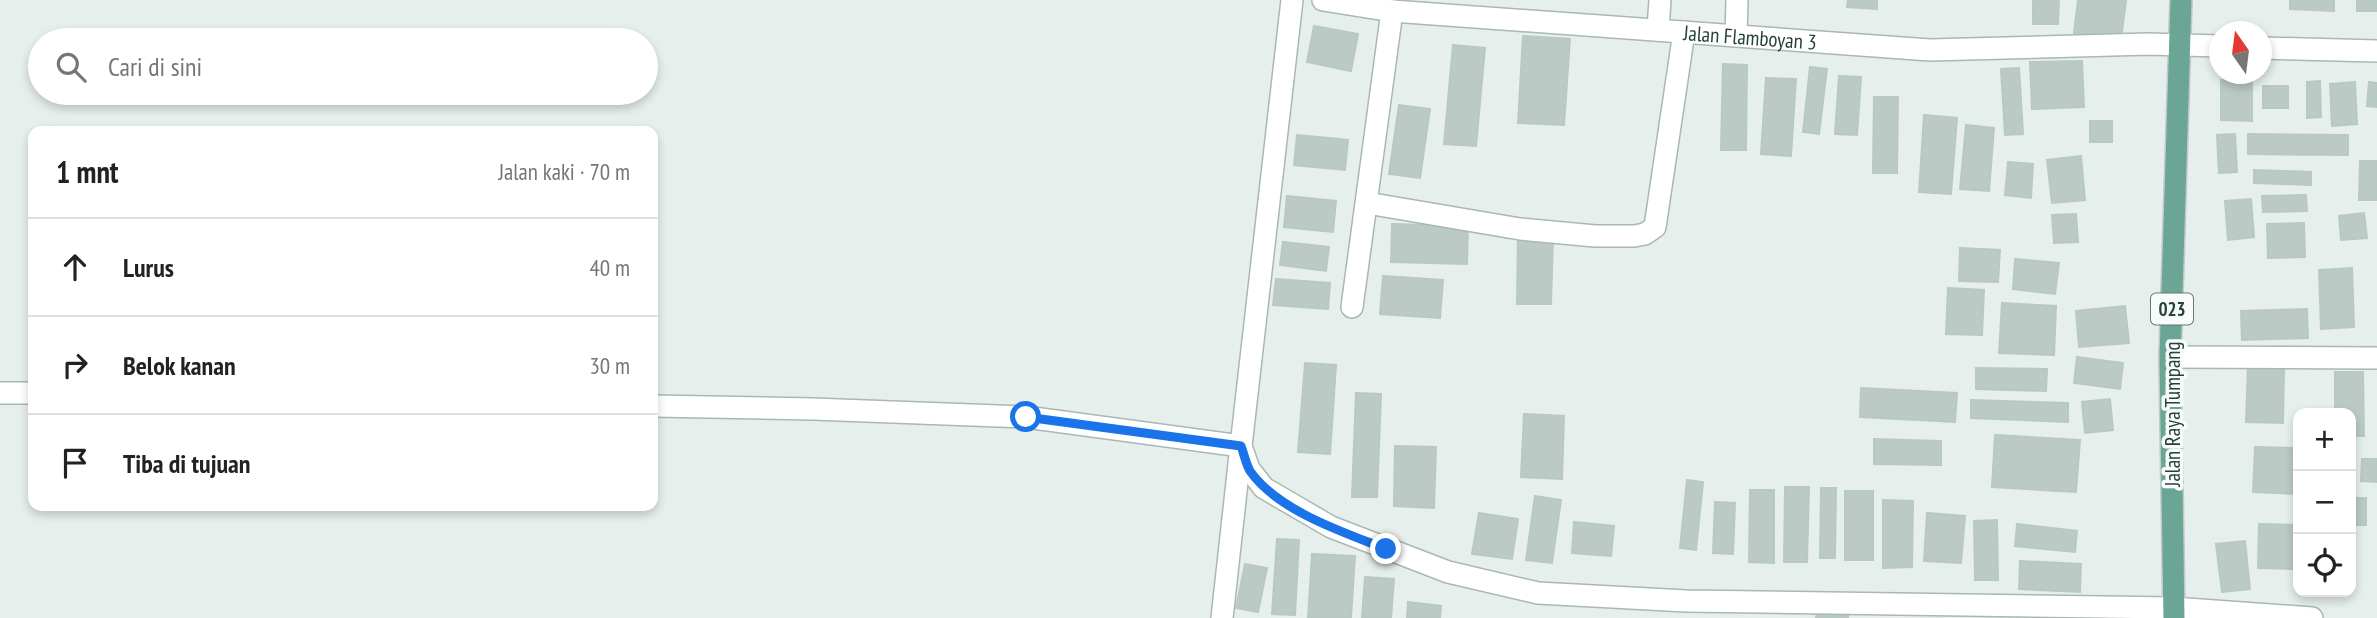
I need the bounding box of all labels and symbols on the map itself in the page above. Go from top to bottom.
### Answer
street label: Jalan Flamboyan 3 [1682,19,1818,55]
north arrow [2209,21,2272,84]
road number: 023 [2151,294,2193,324]
street label: Jalan Raya Tumpang [2159,341,2186,488]
route start [1010,401,1041,432]
route end [1370,533,1401,564]

